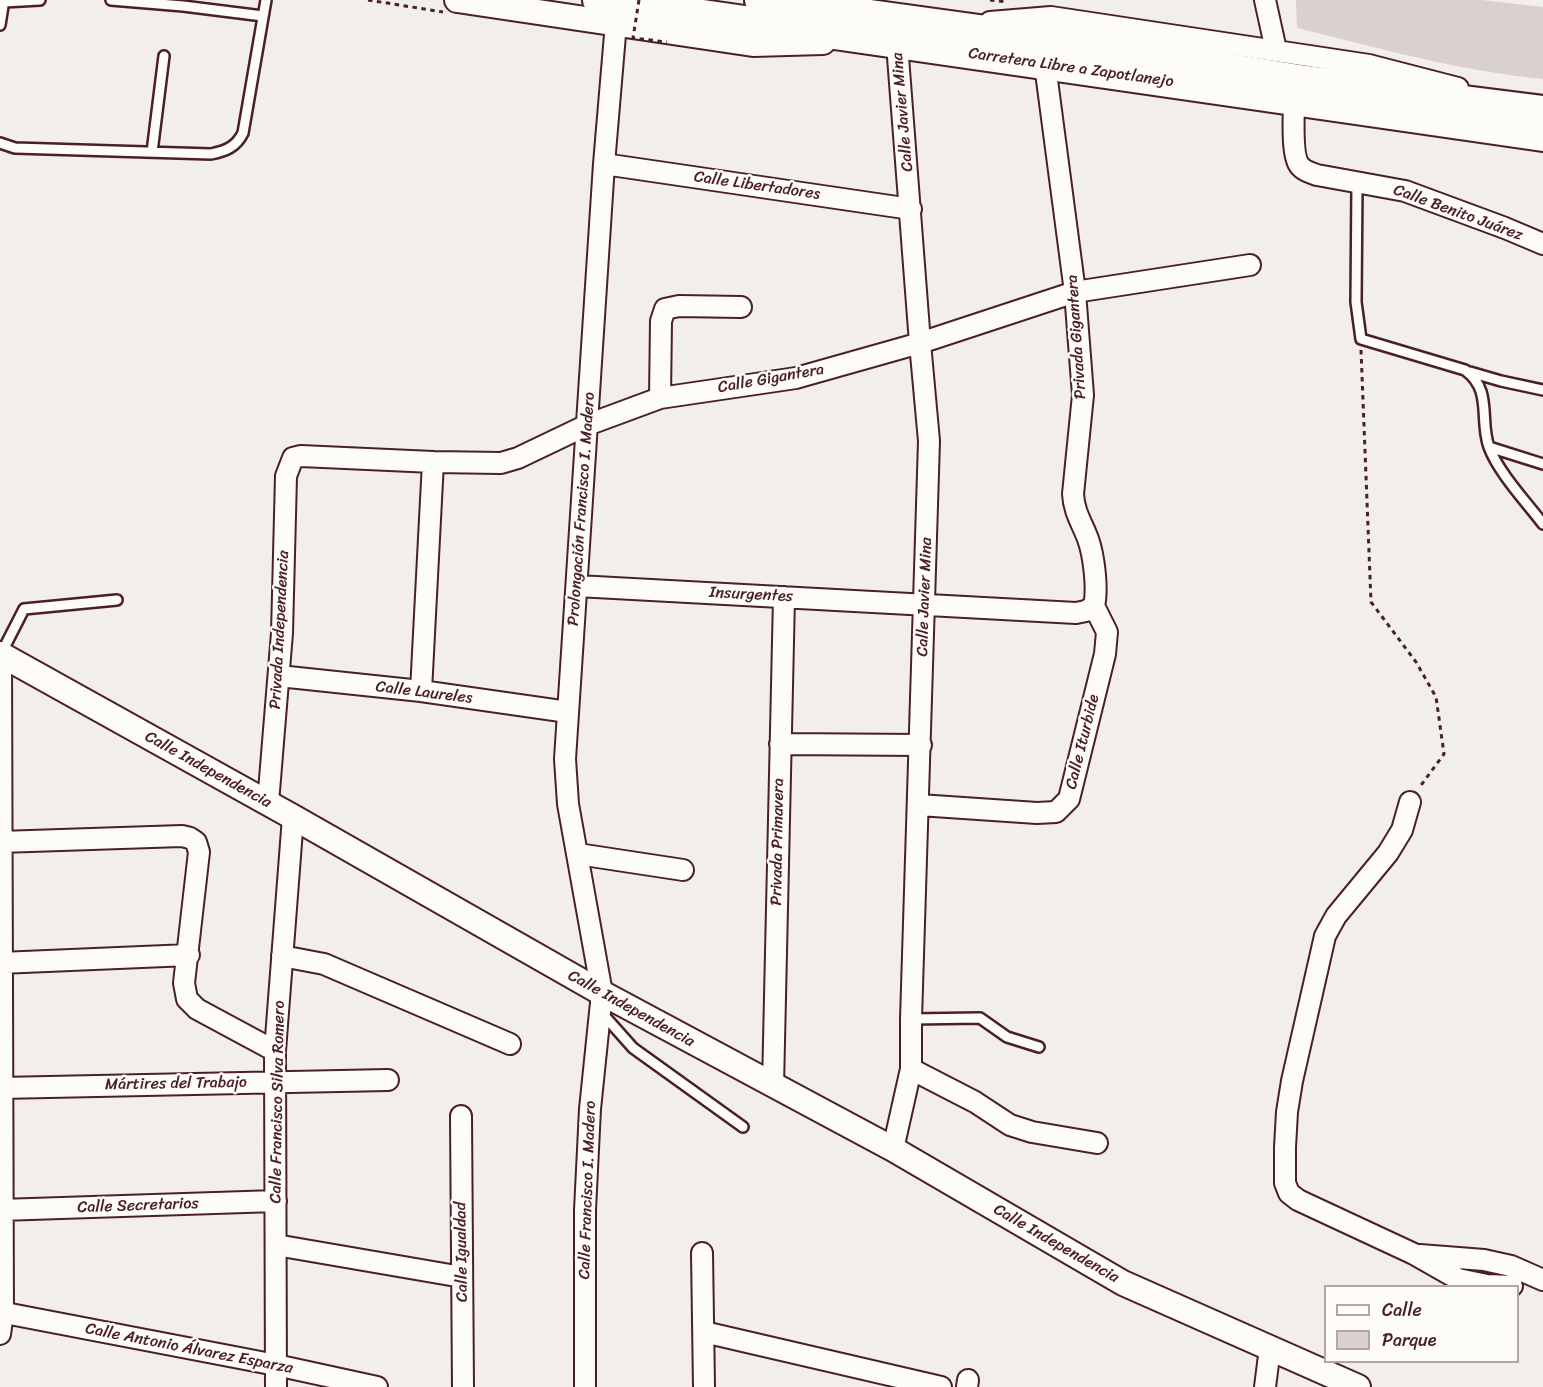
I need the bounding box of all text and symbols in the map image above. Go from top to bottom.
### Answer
street label: Carretera Libre a Zapotlanejo [967,44,1175,92]
street label: Calle Javier Mina [888,52,918,172]
street label: Calle Libertadores [693,168,821,204]
street label: Calle Benito Juárez [1391,181,1525,245]
street label: Privada Gigantera [1063,274,1091,400]
street label: Calle Gigantera [716,360,826,398]
street label: Prolongación Francisco I. Madero [564,391,600,627]
street label: Calle Javier Mina [913,537,937,657]
street label: Privada Independencia [266,550,294,710]
street label: Insurgentes [709,583,793,607]
street label: Calle Laureles [375,678,473,708]
street label: Calle Iturbide [1062,693,1104,791]
street label: Calle Independencia [141,727,275,813]
street label: Privada Primavera [767,778,789,906]
street label: Calle Independencia [564,966,698,1052]
street label: Calle Francisco Silva Romero [267,1000,289,1204]
street label: Mártires del Trabajo [105,1073,247,1095]
street label: Calle Francisco I. Madero [575,1100,601,1280]
street label: Calle Secretarios [77,1194,199,1218]
street label: Calle Independencia [990,1200,1122,1288]
street label: Calle Igualdad [452,1202,472,1302]
legend [1324,1285,1519,1363]
text: Calle [1382,1294,1422,1326]
street label: Calle Antonio Álvarez Esparza [84,1319,294,1379]
text: Parque [1382,1324,1436,1356]

